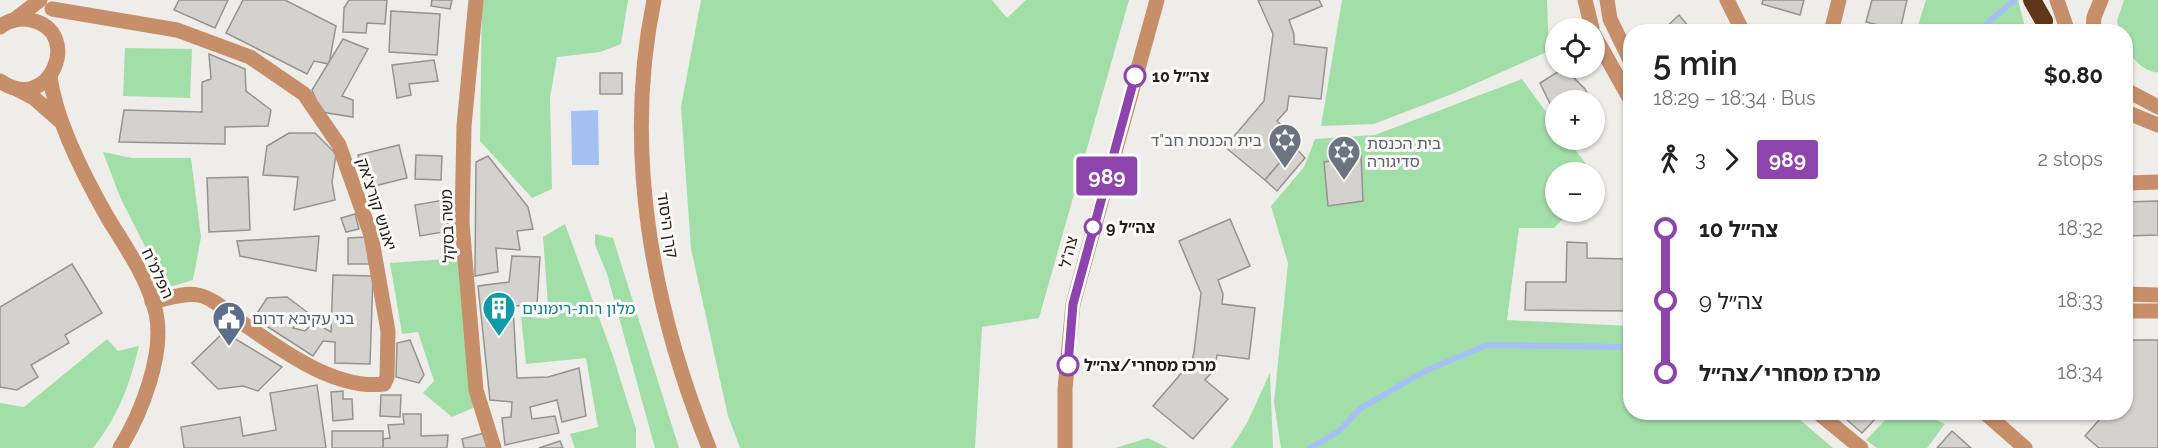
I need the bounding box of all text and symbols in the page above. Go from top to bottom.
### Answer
map controls [1545,18,1605,222]
button: locate [1545,18,1605,78]
text: 5 min [1653,44,1738,83]
text: $0.80 [2044,62,2103,88]
marker: צה״ל 10 [1124,65,1146,87]
place label: צה״ל 10 [1152,67,1210,86]
text: 18:29 – 18:34 · Bus [1653,86,1816,110]
button: + [1545,90,1605,150]
synagogue icon: בית הכנסת חב"ד [1267,122,1303,169]
place label: בית הכנסת חב"ד [1151,131,1262,150]
synagogue icon: בית הכנסת סדיגורה [1326,134,1362,181]
place label: בית הכנסת סדיגורה [1367,134,1441,171]
icon: walk [1653,143,1686,176]
icon: forward [1715,143,1748,176]
text: 3 [1695,147,1706,171]
text: 989 [1769,147,1806,172]
text: 2 stops [2037,147,2103,171]
street label: יאנוש קורצ'אק [353,155,400,253]
line badge: 989 [1072,156,1142,195]
button: − [1545,162,1605,222]
text: 989 [1088,164,1126,189]
street label: משה בסקל [437,189,458,263]
street label: קרן היסוד [653,191,682,259]
text: צה״ל 10 [1699,216,1778,242]
text: 18:32 [2058,216,2103,240]
marker: צה״ל 9 [1084,218,1102,236]
place label: צה״ל 9 [1106,218,1155,237]
street label: צה"ל [1055,234,1082,270]
street label: הפלמ"ח [138,245,178,302]
text: צה״ל 9 [1699,288,1763,314]
text: 18:33 [2057,288,2103,312]
building icon: מלון רות-רימונים [481,290,517,337]
place label: מלון רות-רימונים [522,299,635,318]
public building icon: בני עקיבא דרום [211,300,247,347]
place label: בני עקיבא דרום [252,309,354,328]
marker: מרכז מסחרי/צה״ל [1057,354,1079,376]
place label: מרכז מסחרי/צה״ל [1084,356,1216,375]
text: מרכז מסחרי/צה״ל [1699,360,1880,386]
text: 18:34 [2057,360,2103,384]

